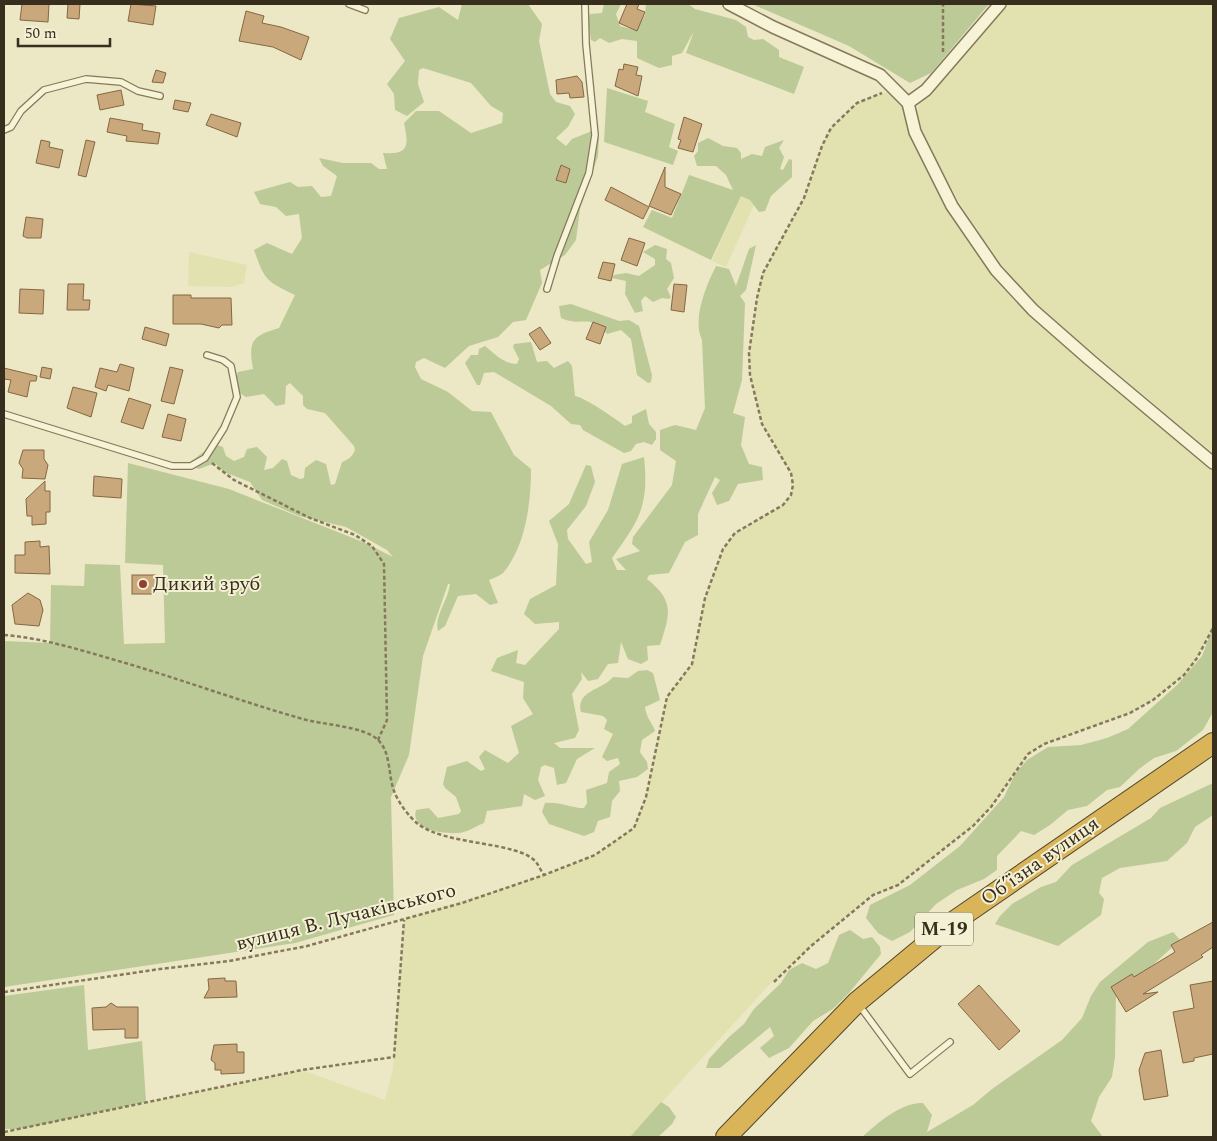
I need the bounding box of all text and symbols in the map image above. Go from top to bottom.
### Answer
scale bar [18,15,110,47]
text: 50 m [25,22,57,45]
place label: Дикий зруб [153,569,260,599]
marker: Дикий зруб [137,578,149,590]
street label: Обʼїзна вулиця [975,809,1105,913]
street label: вулиця В. Лучаківського [233,875,459,959]
road number: М-19 [915,912,973,946]

